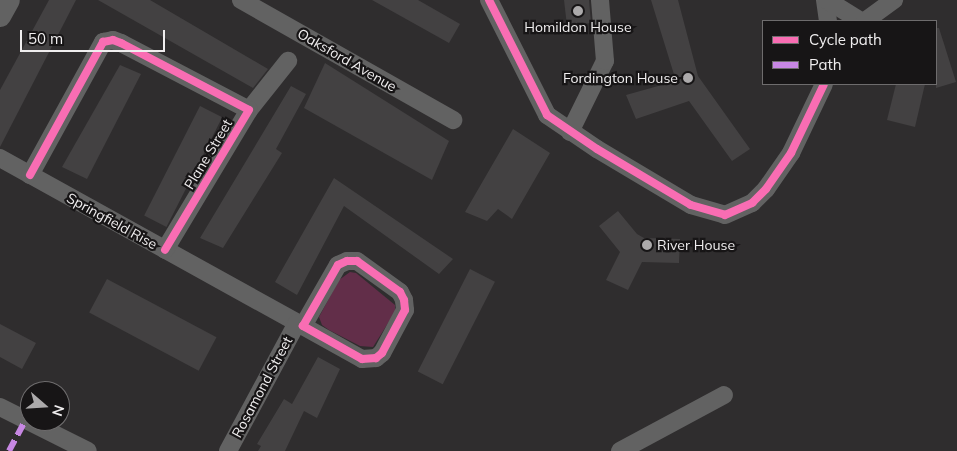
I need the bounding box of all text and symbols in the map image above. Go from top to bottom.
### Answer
marker: Homildon House [572,5,584,17]
place label: Homildon House [524,19,632,35]
scale bar [22,20,168,52]
legend [762,20,937,85]
street label: Oaksford Avenue [294,25,400,95]
text: 50 m [28,29,63,48]
text: Cycle path [809,30,882,49]
text: Path [809,55,841,74]
place label: Fordington House [563,70,678,86]
marker: Fordington House [682,72,694,84]
street label: Plane Street [180,116,236,192]
street label: Springfield Rise [64,189,160,253]
place label: River House [657,237,735,253]
marker: River House [641,239,653,251]
street label: Rosamond Street [228,334,296,440]
north arrow [20,381,70,431]
text: N [48,403,68,418]

